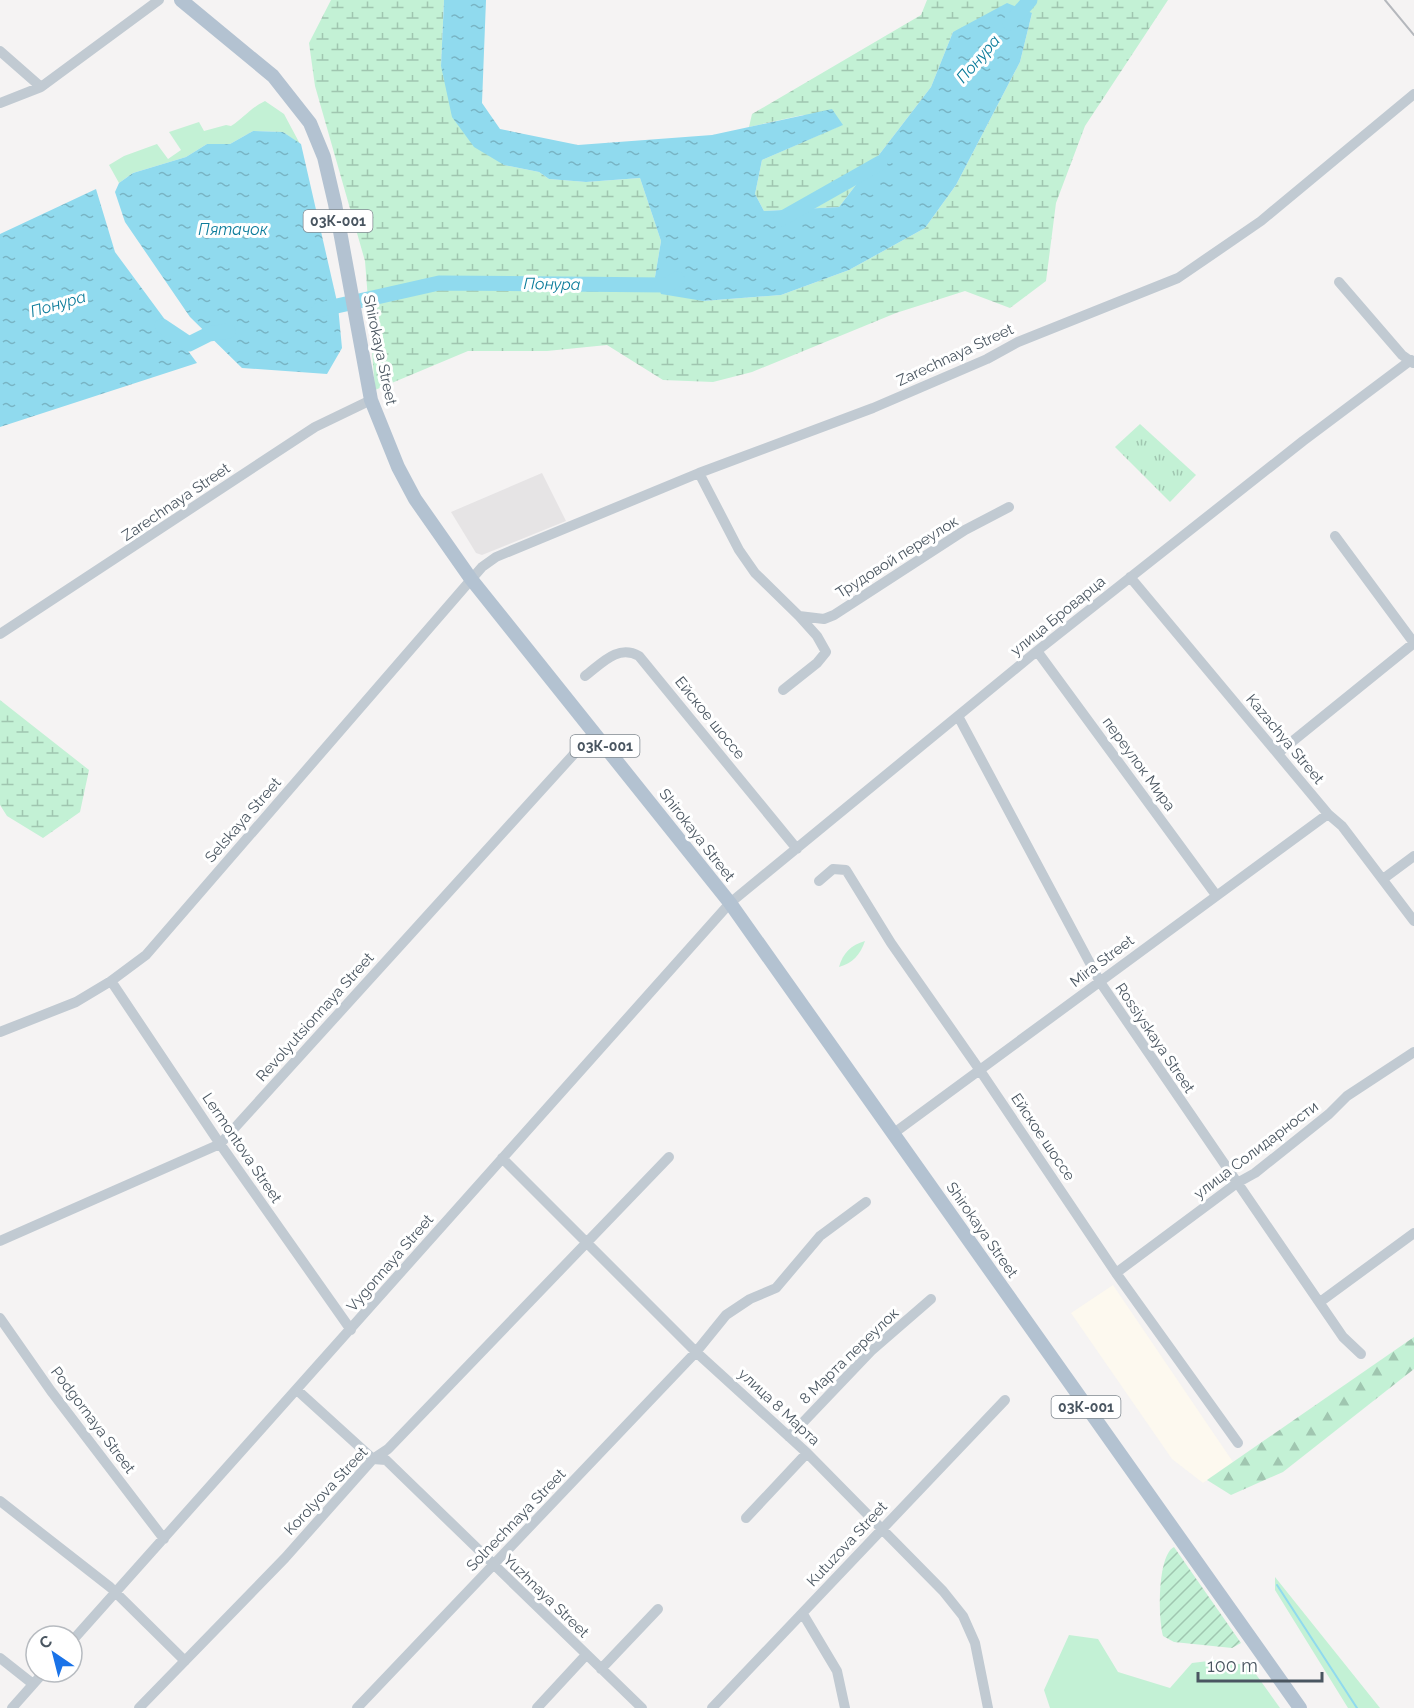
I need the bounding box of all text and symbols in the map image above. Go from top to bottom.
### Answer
water label: Понура [952,31,1004,87]
road number: 03К-001 [304,210,372,232]
water label: Пятачок [198,220,268,239]
water label: Понура [523,274,581,294]
water label: Понура [28,287,88,321]
street label: Shirokaya Street [360,293,400,407]
street label: Zarechnaya Street [894,320,1016,390]
street label: Zarechnaya Street [118,459,234,545]
street label: Трудовой переулок [833,512,962,602]
street label: улица Броварца [1007,572,1109,660]
street label: Ейское шоссе [671,673,749,763]
street label: Kazachya Street [1242,690,1328,788]
street label: переулок Мира [1099,713,1179,815]
road number: 03К-001 [570,735,640,757]
street label: Selskaya Street [201,774,285,866]
street label: Shirokaya Street [655,785,739,885]
street label: Mira Street [1067,931,1137,991]
street label: Revolyutsionnaya Street [252,949,378,1085]
street label: Rossiyskaya Street [1112,980,1198,1096]
street label: Lermontova Street [198,1090,286,1206]
street label: Ейское шоссе [1007,1090,1079,1184]
street label: улица Солидарности [1190,1097,1322,1203]
street label: Shirokaya Street [942,1179,1022,1281]
street label: Vygonnaya Street [343,1211,437,1315]
street label: 8 Марта переулок [796,1304,902,1408]
street label: Podgornaya Street [47,1363,139,1477]
street label: улица 8 Марта [735,1365,823,1449]
road number: 03К-001 [1052,1396,1120,1418]
street label: Korolyova Street [281,1443,371,1539]
street label: Solnechnaya Street [463,1465,569,1575]
street label: Kutuzova Street [803,1498,891,1590]
street label: Yuzhnaya Street [499,1551,593,1641]
north arrow [24,1624,84,1684]
text: С [36,1631,56,1653]
scale bar [1198,1645,1322,1683]
text: 100 m [1207,1655,1258,1676]

